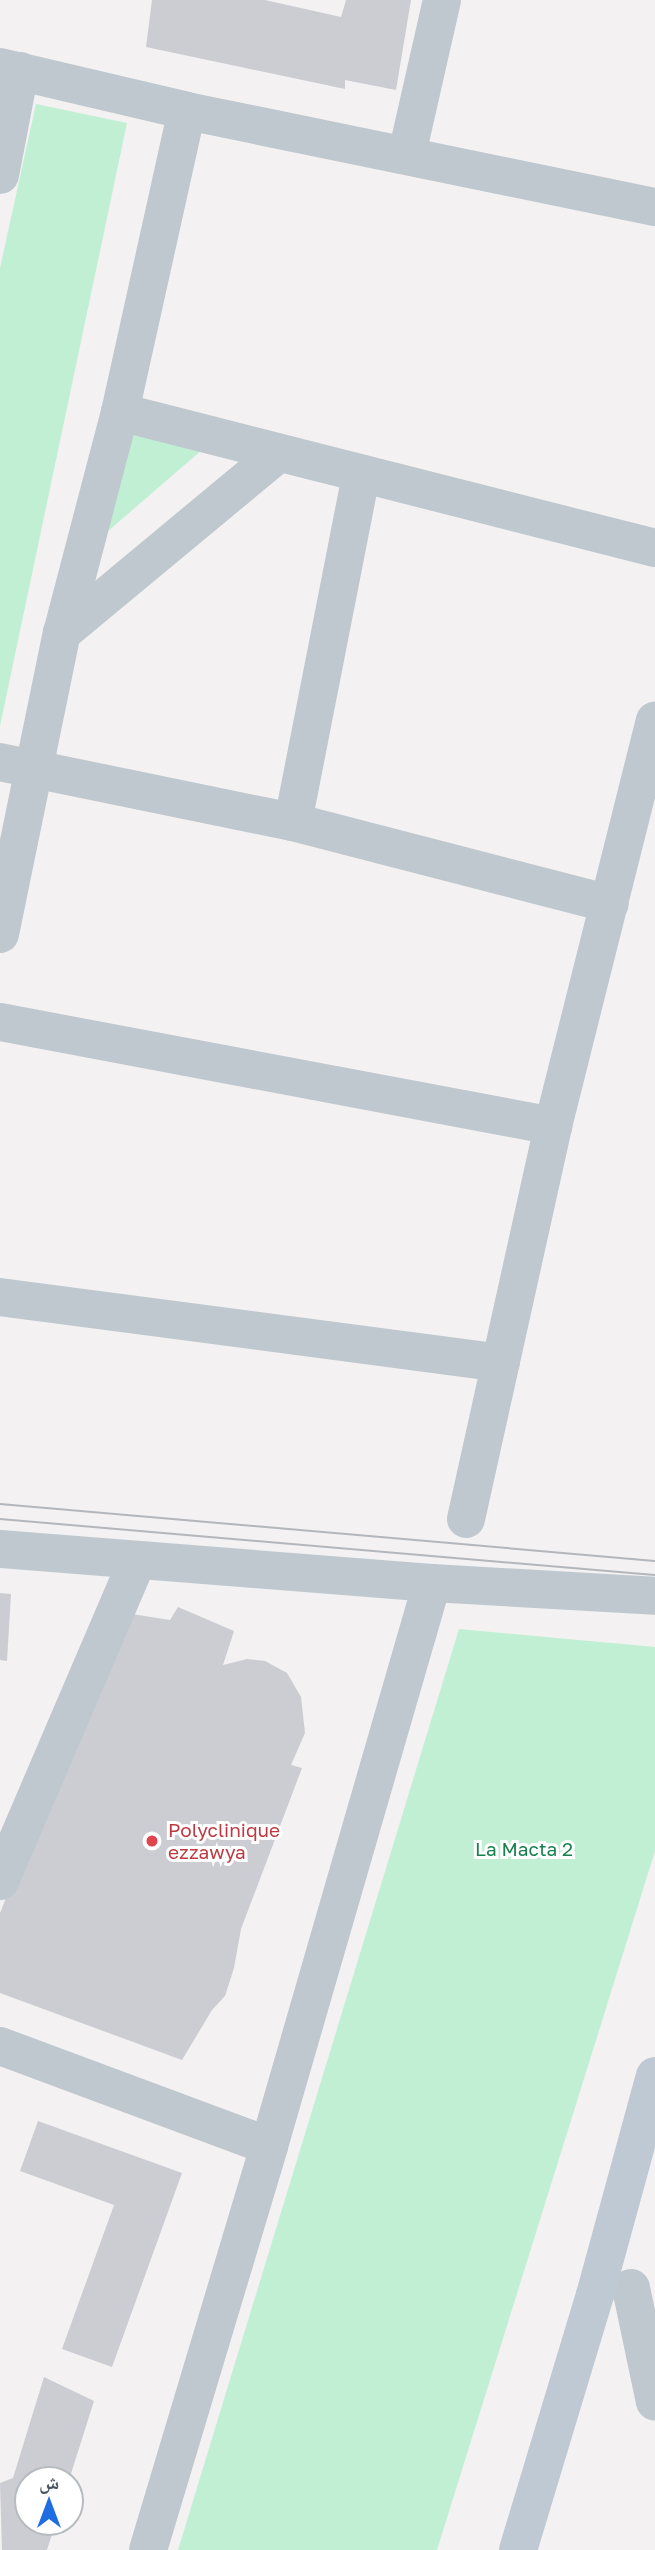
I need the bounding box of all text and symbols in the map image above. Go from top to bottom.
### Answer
place label: Polyclinique ezzawya [168,1819,280,1863]
marker: Polyclinique ezzawya [142,1831,162,1851]
park label: La Macta 2 [475,1838,573,1860]
north arrow [14,2466,84,2536]
text: ش [39,2470,59,2493]

